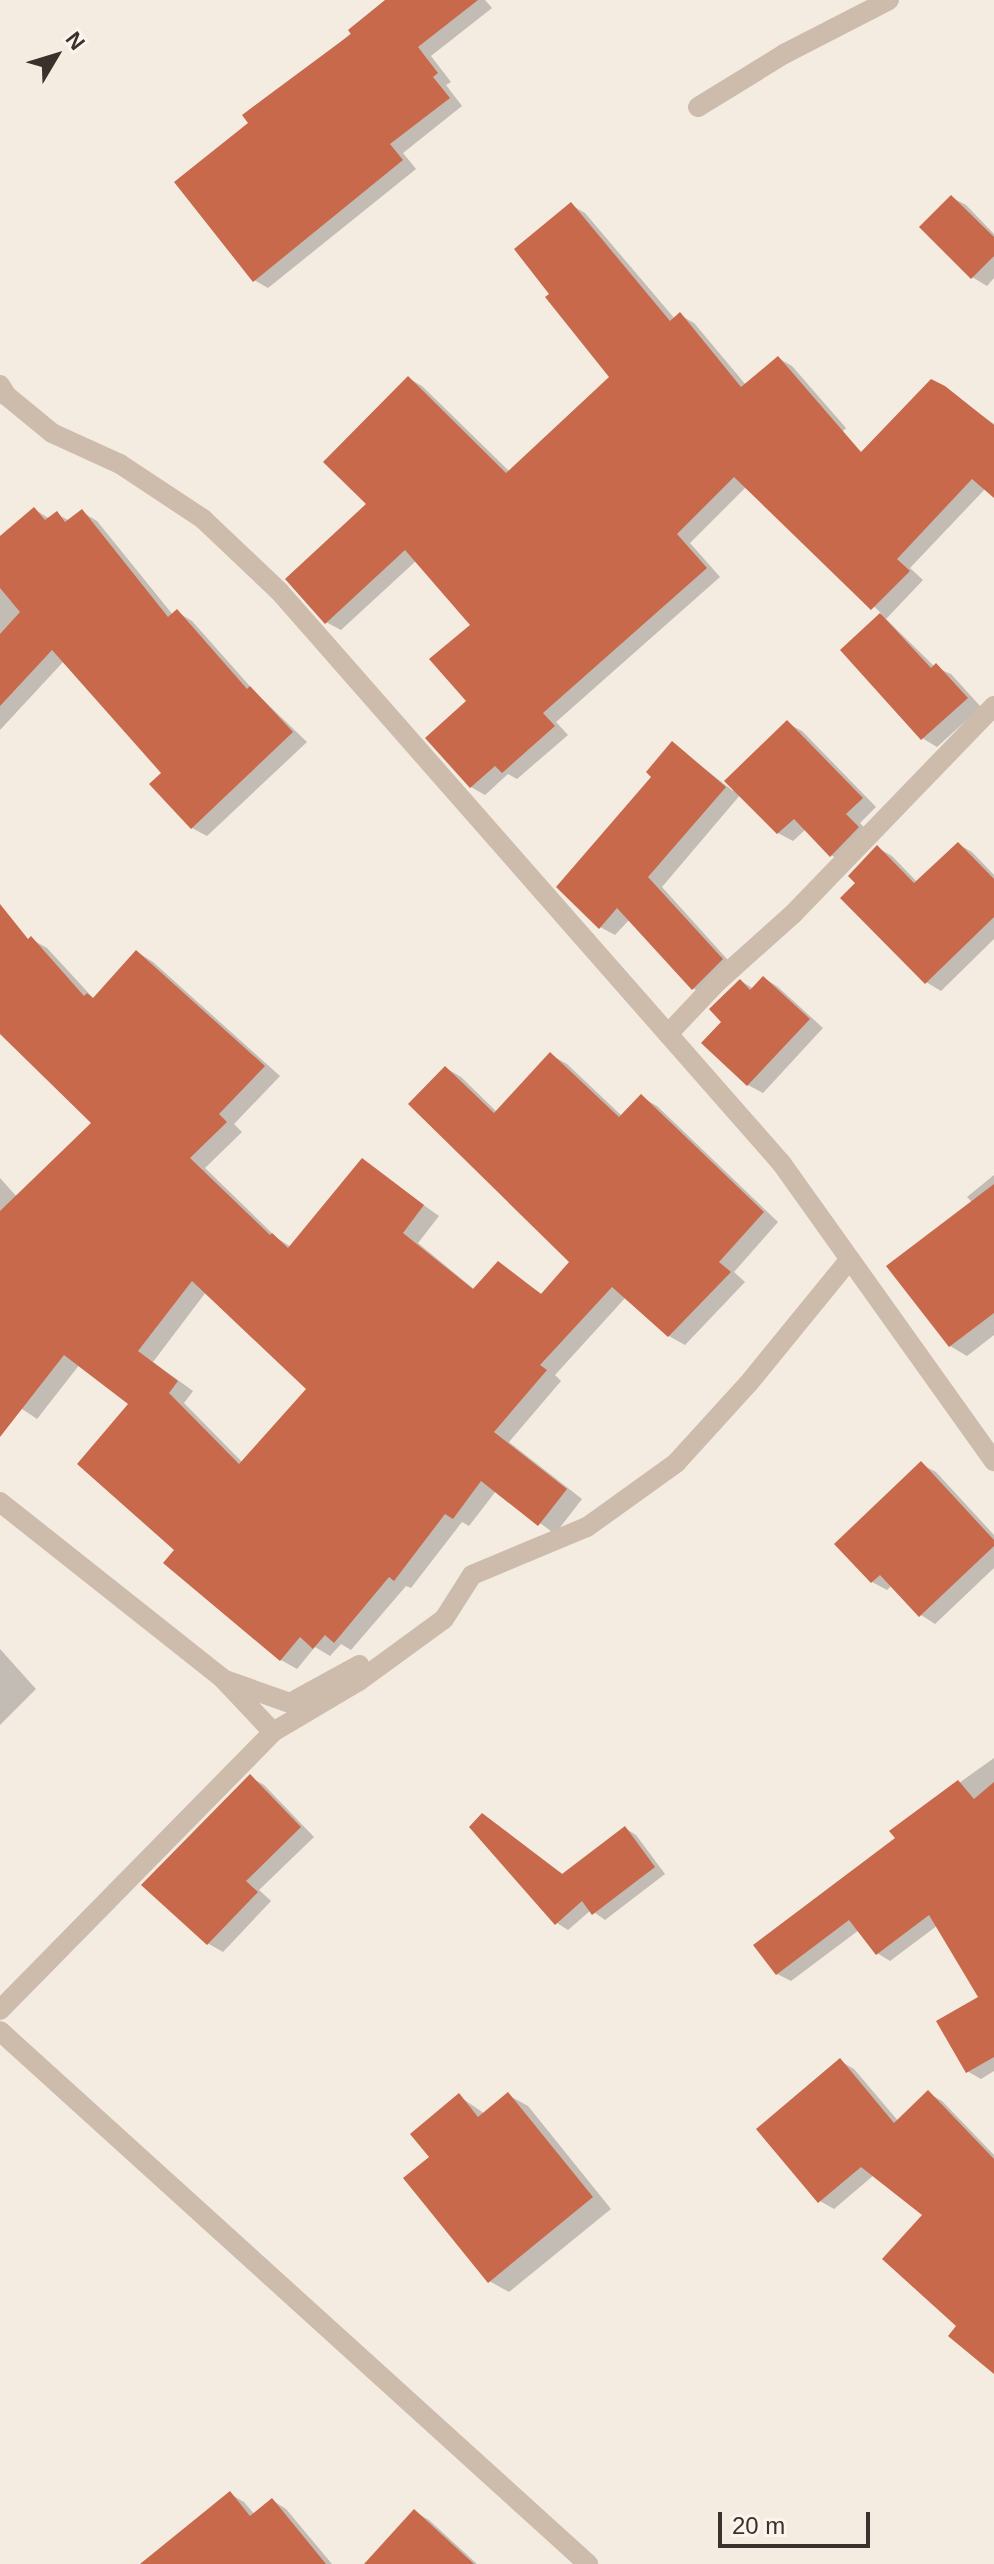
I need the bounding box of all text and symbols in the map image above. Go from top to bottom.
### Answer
north arrow [16,16,96,96]
text: N [61,27,90,55]
scale bar [722,2496,874,2546]
text: 20 m [732,2512,785,2539]

